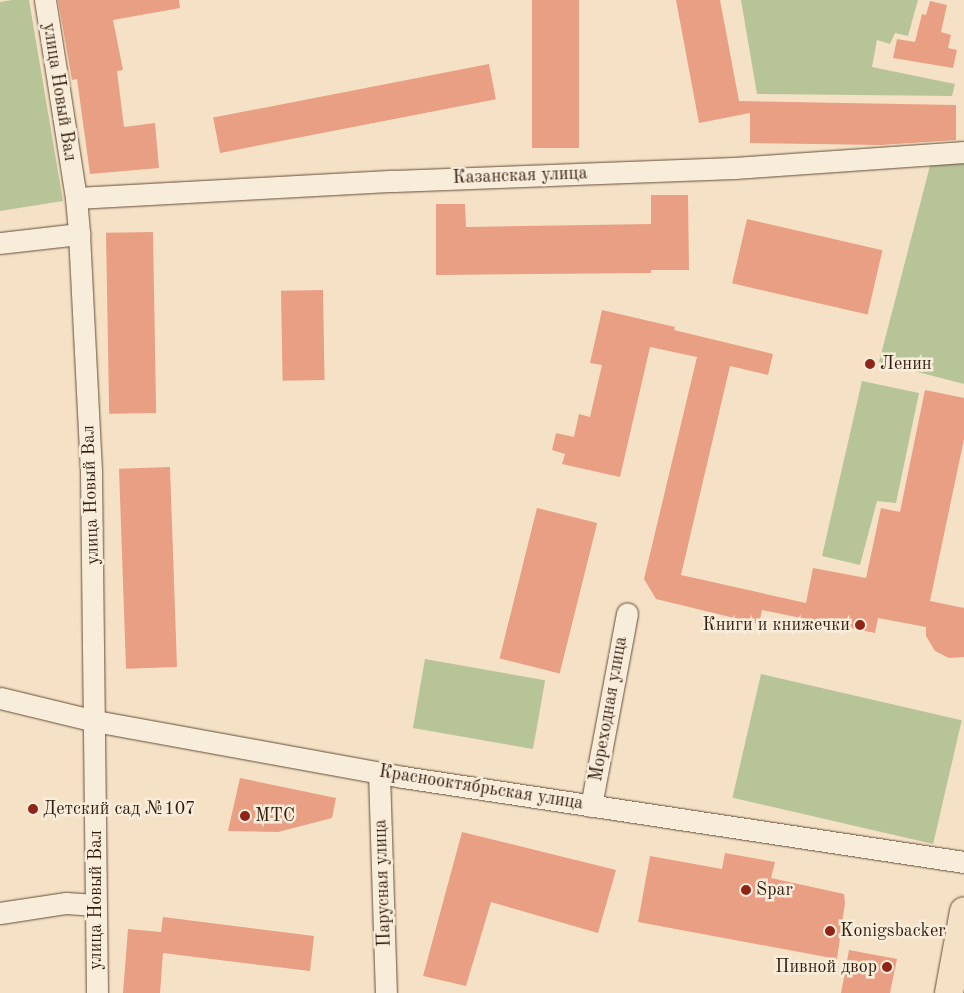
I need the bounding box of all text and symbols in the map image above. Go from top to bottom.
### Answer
street label: улица Новый Вал [37,21,81,163]
street label: Казанская улица [452,163,588,189]
place label: Ленин [880,353,932,375]
marker: Ленин [864,358,876,370]
street label: улица Новый Вал [78,425,104,565]
place label: Книги и книжечки [703,614,850,636]
marker: Книги и книжечки [854,619,866,631]
street label: Мореходная улица [586,635,632,783]
street label: Краснооктябрьская улица [377,761,585,815]
place label: Детский сад №107 [43,798,196,820]
marker: Детский сад №107 [27,803,39,815]
place label: МТС [255,805,295,827]
marker: МТС [239,810,251,822]
street label: Парусная улица [370,819,396,947]
street label: улица Новый Вал [85,830,107,970]
place label: Spar [756,879,793,901]
marker: Spar [740,884,752,896]
place label: Konigsbacker [840,920,946,942]
marker: Konigsbacker [824,925,836,937]
place label: Пивной двор [775,956,877,978]
marker: Пивной двор [881,961,893,973]

